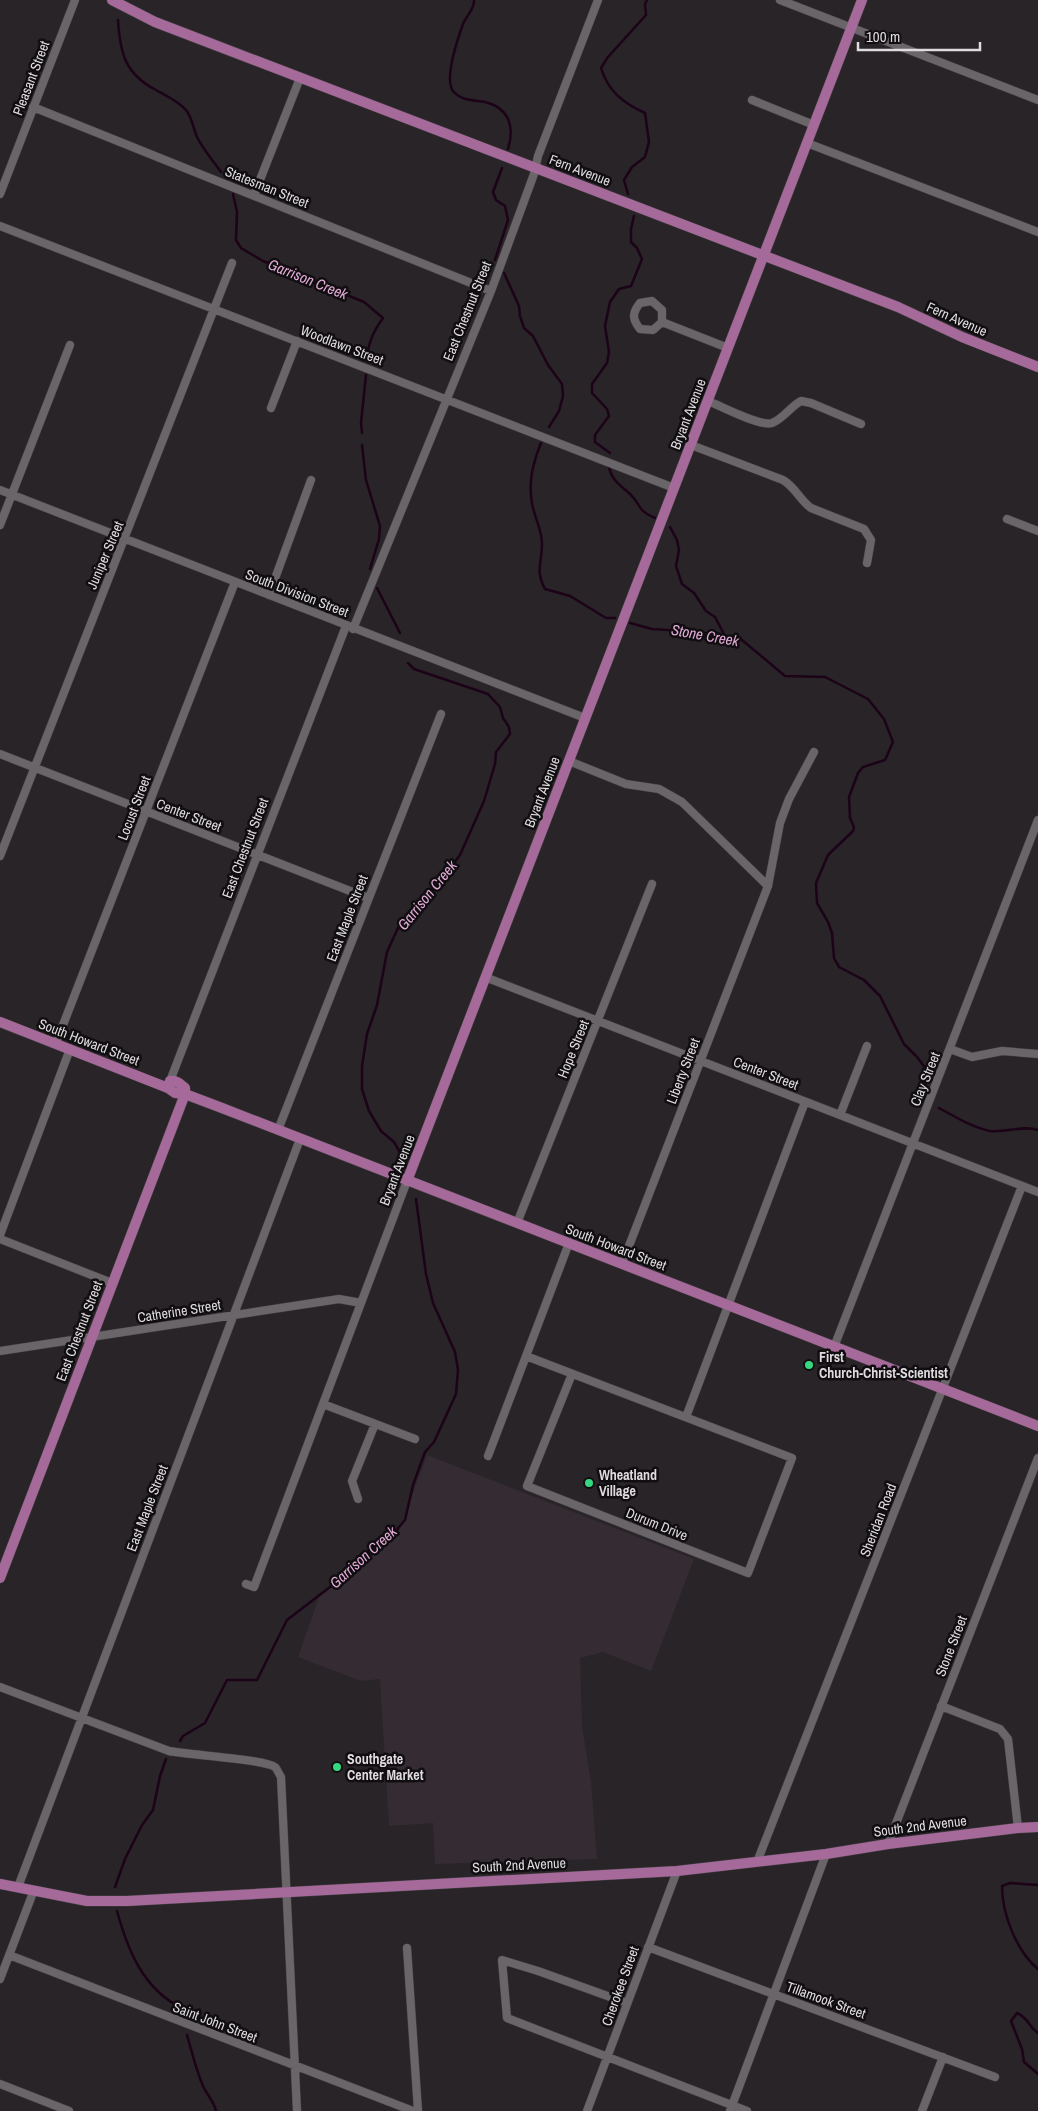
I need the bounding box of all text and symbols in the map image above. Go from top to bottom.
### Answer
scale bar [858,20,980,52]
text: 100 m [866,26,900,47]
street label: Pleasant Street [9,38,53,118]
street label: Fern Avenue [547,150,613,190]
street label: Statesman Street [222,162,312,212]
water label: Garrison Creek [265,254,352,305]
street label: East Chestnut Street [439,259,495,363]
street label: Fern Avenue [924,298,990,340]
street label: Woodlawn Street [298,321,386,369]
street label: Bryant Avenue [666,376,710,452]
street label: Juniper Street [83,518,127,592]
street label: South Division Street [243,565,351,621]
water label: Stone Creek [670,619,741,651]
street label: Bryant Avenue [520,754,564,830]
street label: Locust Street [113,773,155,843]
street label: Center Street [154,794,224,836]
street label: East Chestnut Street [218,795,272,901]
water label: Garrison Creek [392,855,462,934]
street label: East Maple Street [322,872,372,964]
street label: South Howard Street [36,1015,142,1069]
street label: Hope Street [553,1017,593,1081]
street label: Liberty Street [662,1036,704,1106]
street label: Clay Street [906,1049,944,1109]
street label: Center Street [731,1052,801,1094]
street label: Bryant Avenue [375,1132,419,1208]
street label: South Howard Street [563,1220,669,1274]
street label: East Chestnut Street [52,1278,106,1384]
street label: Catherine Street [136,1296,222,1326]
place label: First Church-Christ-Scientist [819,1348,948,1382]
marker: First Church-Christ-Scientist [803,1359,815,1371]
street label: East Maple Street [122,1462,172,1554]
place label: Wheatland Village [599,1466,657,1500]
marker: Wheatland Village [583,1477,595,1489]
street label: Sheridan Road [856,1481,900,1559]
street label: Durum Drive [623,1503,691,1545]
water label: Garrison Creek [325,1521,402,1593]
street label: Stone Street [931,1613,971,1679]
place label: Southgate Center Market [347,1750,424,1784]
marker: Southgate Center Market [331,1761,343,1773]
street label: South 2nd Avenue [872,1811,968,1841]
street label: South 2nd Avenue [472,1854,566,1876]
street label: Cherokee Street [597,1944,643,2028]
street label: Tillamook Street [784,1977,868,2023]
street label: Saint John Street [170,1998,260,2046]

